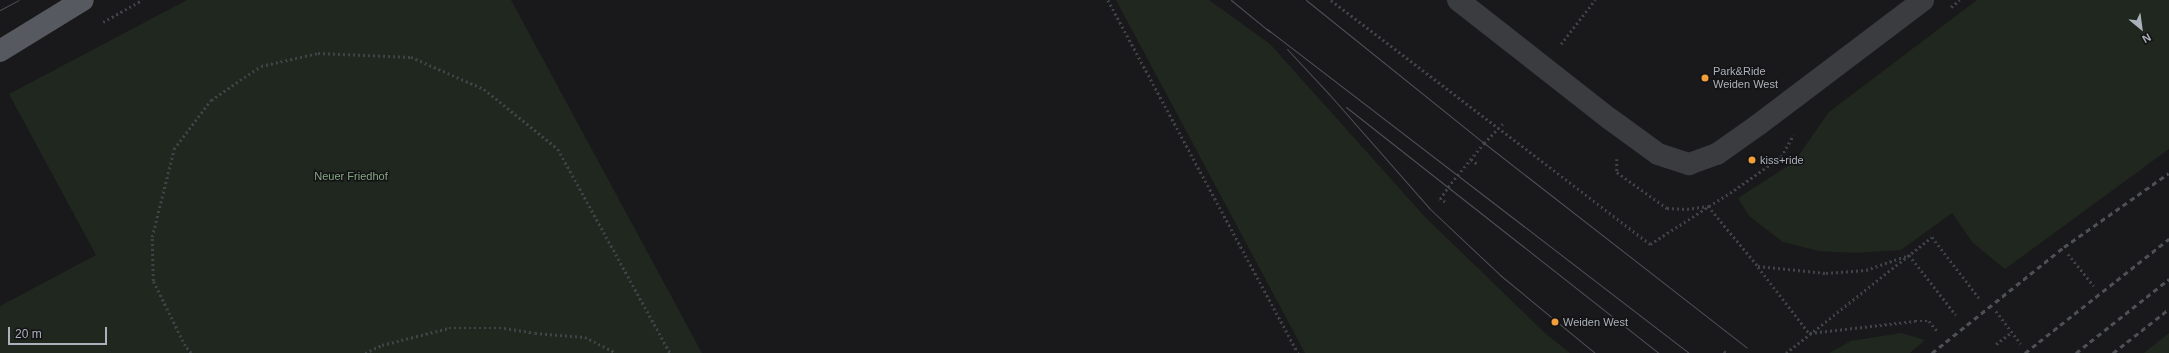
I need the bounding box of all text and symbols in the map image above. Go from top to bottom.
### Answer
north arrow [2121,8,2161,48]
text: N [2140,31,2153,46]
place label: Park&Ride Weiden West [1713,65,1778,91]
marker: Park&Ride Weiden West [1700,73,1710,83]
place label: kiss+ride [1760,153,1804,167]
marker: kiss+ride [1747,155,1757,165]
park label: Neuer Friedhof [314,169,388,183]
place label: Weiden West [1563,315,1628,329]
marker: Weiden West [1550,317,1560,327]
scale bar [10,319,109,345]
text: 20 m [15,327,42,341]

